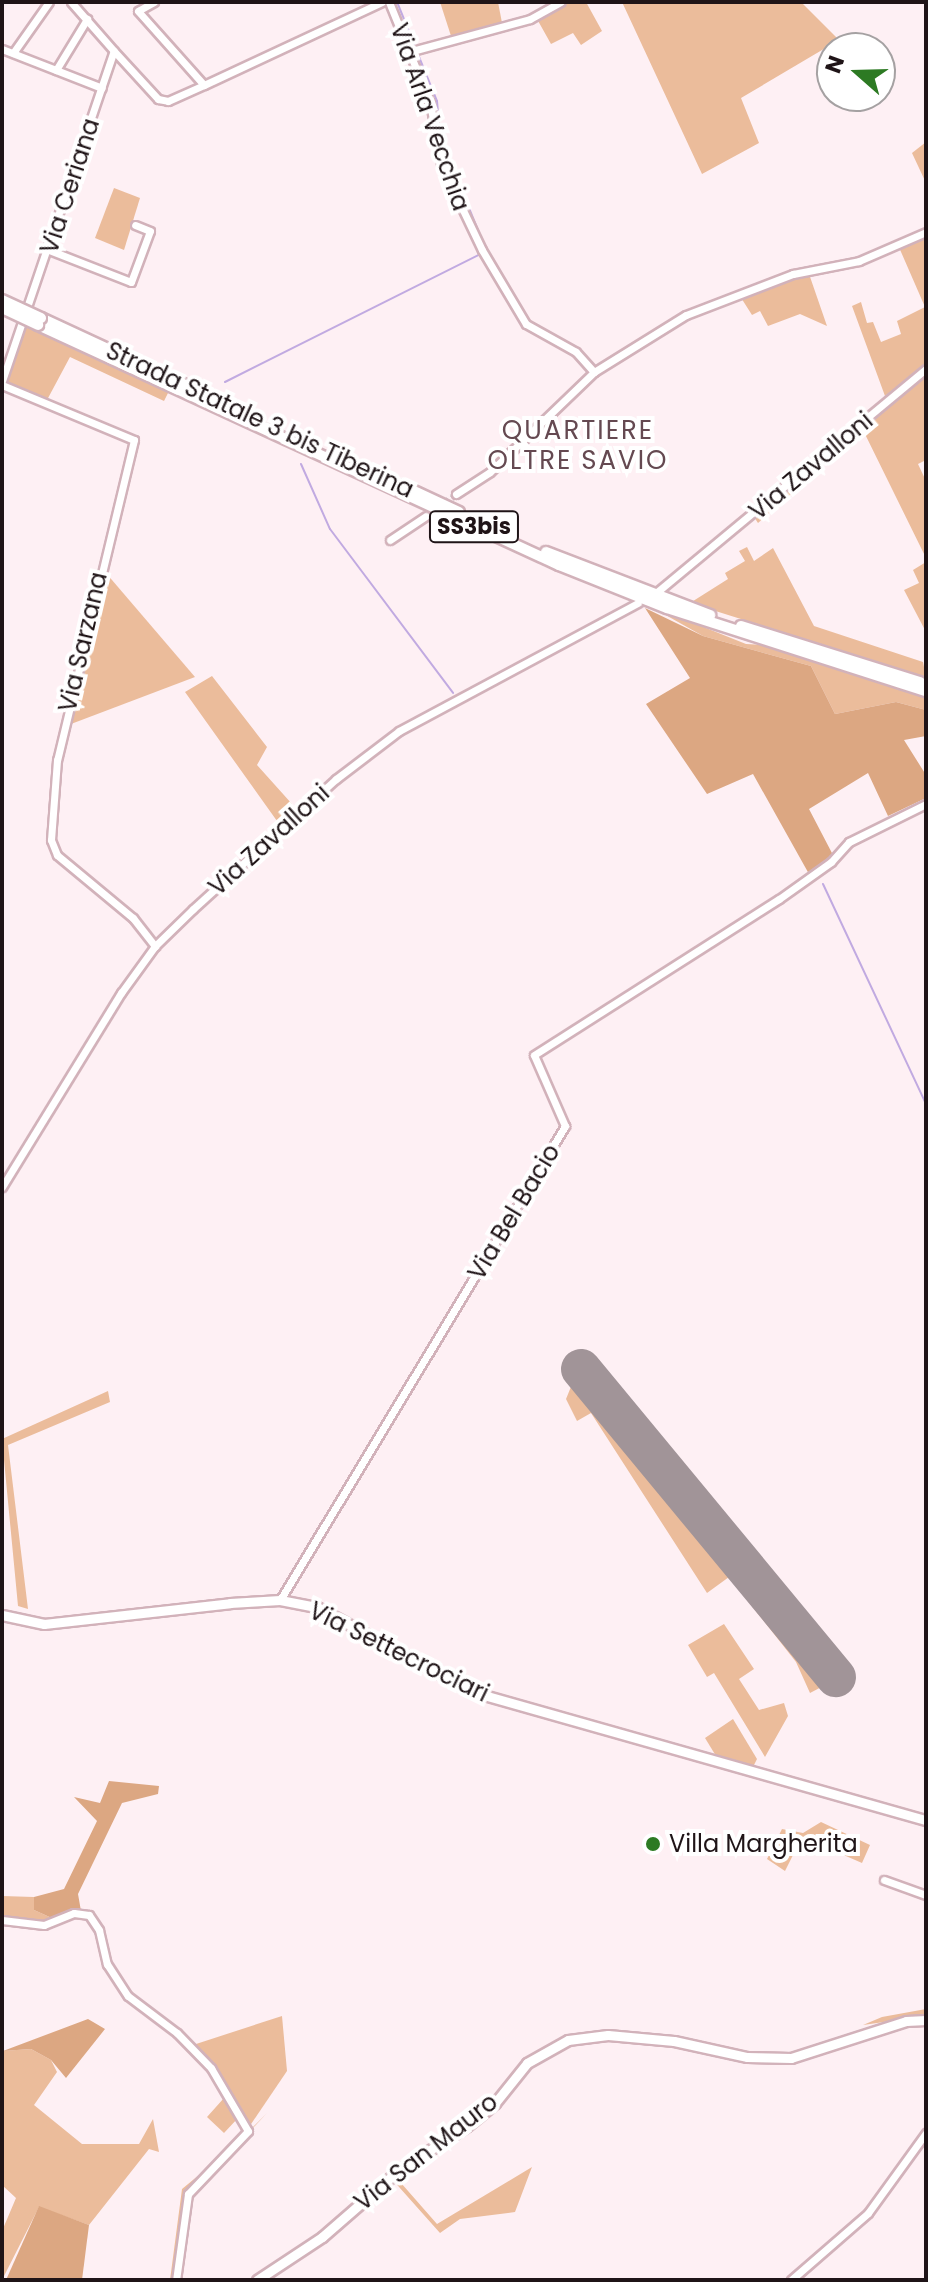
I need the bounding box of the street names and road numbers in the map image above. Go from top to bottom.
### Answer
street label: Via Arla Vecchia [384,20,476,214]
street label: Via Ceriana [35,115,105,257]
street label: Strada Statale 3 bis Tiberina [102,336,418,504]
street label: Via Zavalloni [743,406,879,526]
road number: SS3bis [428,509,520,545]
street label: Via Sarzana [53,569,113,715]
street label: Via Zavalloni [203,778,335,902]
street label: Via Bel Bacio [462,1139,566,1285]
street label: Via Settecrociari [304,1596,494,1708]
street label: Via San Mauro [349,2087,503,2217]

